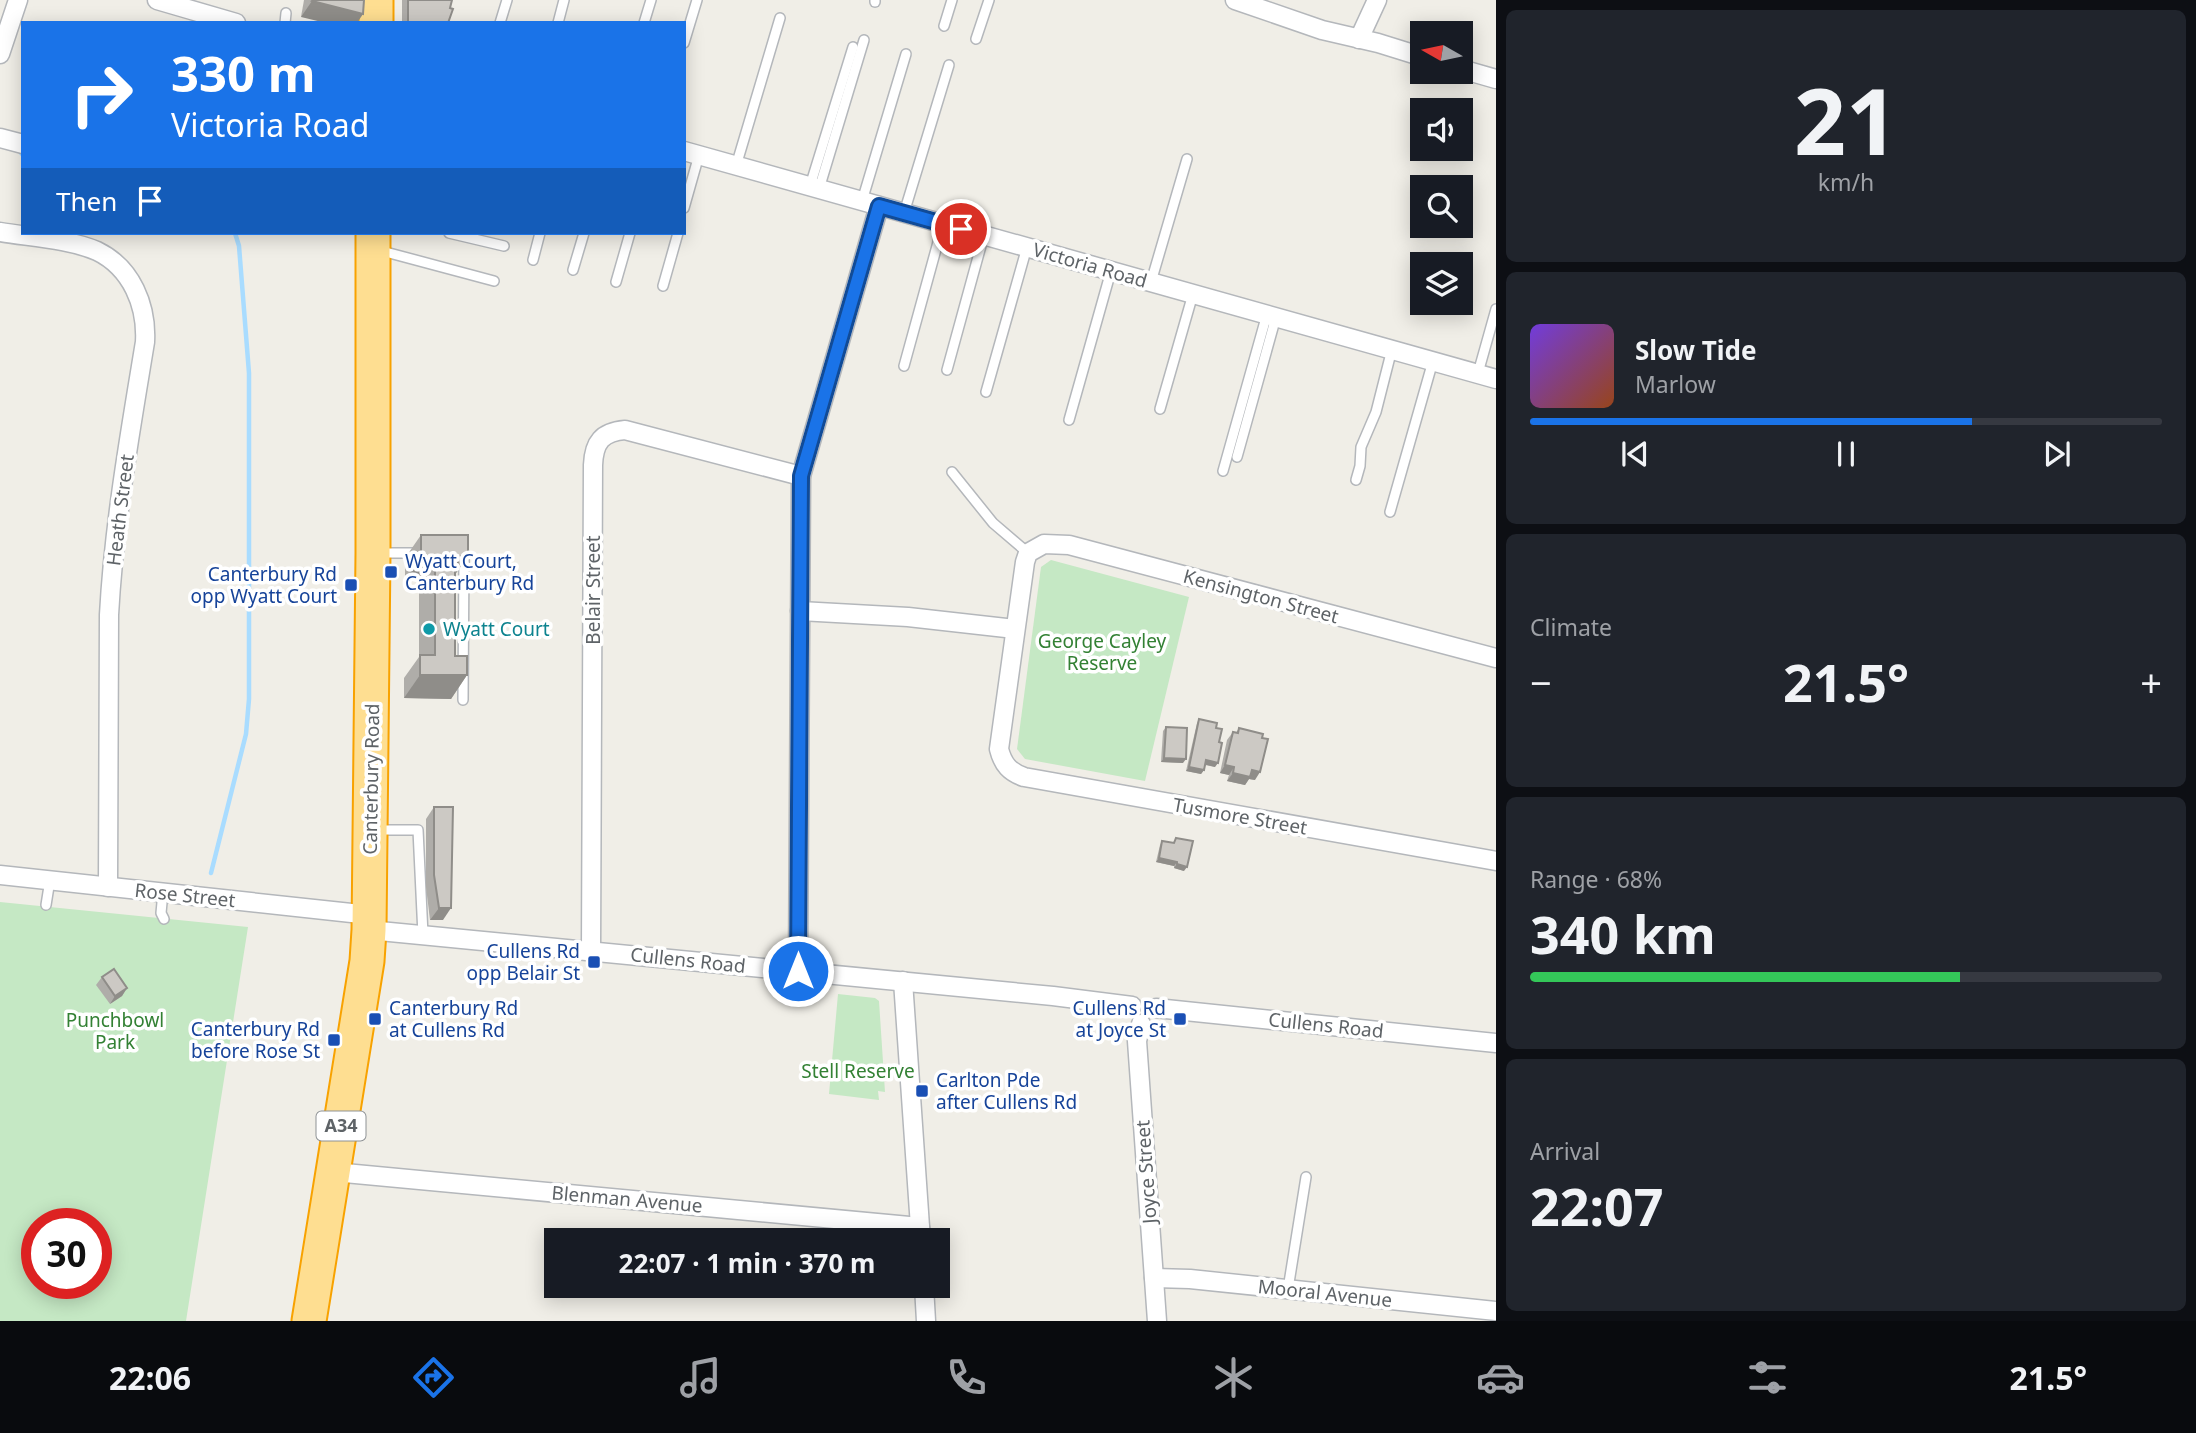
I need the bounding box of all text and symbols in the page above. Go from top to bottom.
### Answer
north arrow [1410,21,1474,84]
map controls [1410,21,1473,315]
text: 330 m [171,40,316,106]
icon: right [56,49,147,140]
text: 21 [1794,58,1898,182]
button: sound [1410,98,1473,161]
text: Victoria Road [171,103,369,146]
text: km/h [1818,166,1874,198]
button: search [1410,175,1473,238]
icon: arrive [131,182,169,220]
text: Then [56,183,117,219]
pin [931,199,991,259]
icon: arrive [942,210,980,248]
street label: Victoria Road [1030,236,1150,294]
button: layers [1410,252,1473,315]
text: Slow Tide [1635,332,1757,368]
text: Marlow [1635,368,1716,400]
icon: previous [1616,435,1654,473]
icon: pause [1827,435,1865,473]
icon: next [2038,435,2076,473]
street label: Heath Street [100,453,140,567]
street label: Belair Street [580,535,606,645]
place label: Wyatt Court, Canterbury Rd [405,548,534,596]
place label: Canterbury Rd opp Wyatt Court [191,561,337,609]
street label: Kensington Street [1180,563,1342,629]
marker: Wyatt Court, Canterbury Rd [383,564,399,580]
marker: Canterbury Rd opp Wyatt Court [343,577,359,593]
text: Climate [1530,611,1612,643]
place label: Wyatt Court [443,616,550,642]
marker: Wyatt Court [421,621,437,637]
park label: George Cayley Reserve [1038,628,1166,676]
text: 21.5° [1783,646,1909,717]
text: − [1530,656,1552,708]
text: + [2140,656,2162,708]
street label: Canterbury Road [357,703,385,855]
street label: Tusmore Street [1171,791,1309,841]
text: Range · 68% [1530,863,1662,895]
street label: Rose Street [133,877,237,913]
text: 340 km [1530,898,1716,969]
position arrow [761,934,835,1008]
place label: Cullens Rd opp Belair St [467,938,580,986]
street label: Cullens Road [629,941,747,979]
marker: Cullens Rd opp Belair St [586,954,602,970]
place label: Canterbury Rd at Cullens Rd [389,995,518,1043]
place label: Cullens Rd at Joyce St [1072,995,1166,1043]
street label: Cullens Road [1267,1006,1385,1044]
park label: Punchbowl Park [66,1007,164,1055]
marker: Canterbury Rd at Cullens Rd [367,1011,383,1027]
marker: Cullens Rd at Joyce St [1172,1011,1188,1027]
place label: Canterbury Rd before Rose St [191,1016,320,1064]
marker: Canterbury Rd before Rose St [326,1032,342,1048]
park label: Stell Reserve [801,1058,915,1084]
place label: Carlton Pde after Cullens Rd [936,1067,1077,1115]
marker: Carlton Pde after Cullens Rd [914,1083,930,1099]
road number: A34 [316,1112,366,1140]
street label: Joyce Street [1129,1119,1163,1227]
text: Arrival [1530,1135,1600,1167]
text: 22:07 [1530,1170,1664,1241]
street label: Blenman Avenue [550,1179,704,1219]
speed limit sign: 30 [21,1208,112,1299]
text: 22:07 · 1 min · 370 m [619,1245,875,1281]
street label: Mooral Avenue [1257,1273,1393,1313]
icon: directions [409,1353,458,1402]
icon: music [676,1353,725,1402]
icon: phone [942,1353,991,1402]
icon: climate [1209,1353,1258,1402]
icon: car [1476,1353,1525,1402]
icon: filters [1743,1353,1792,1402]
text: 22:06 [109,1356,191,1399]
text: 21.5° [2010,1356,2087,1399]

